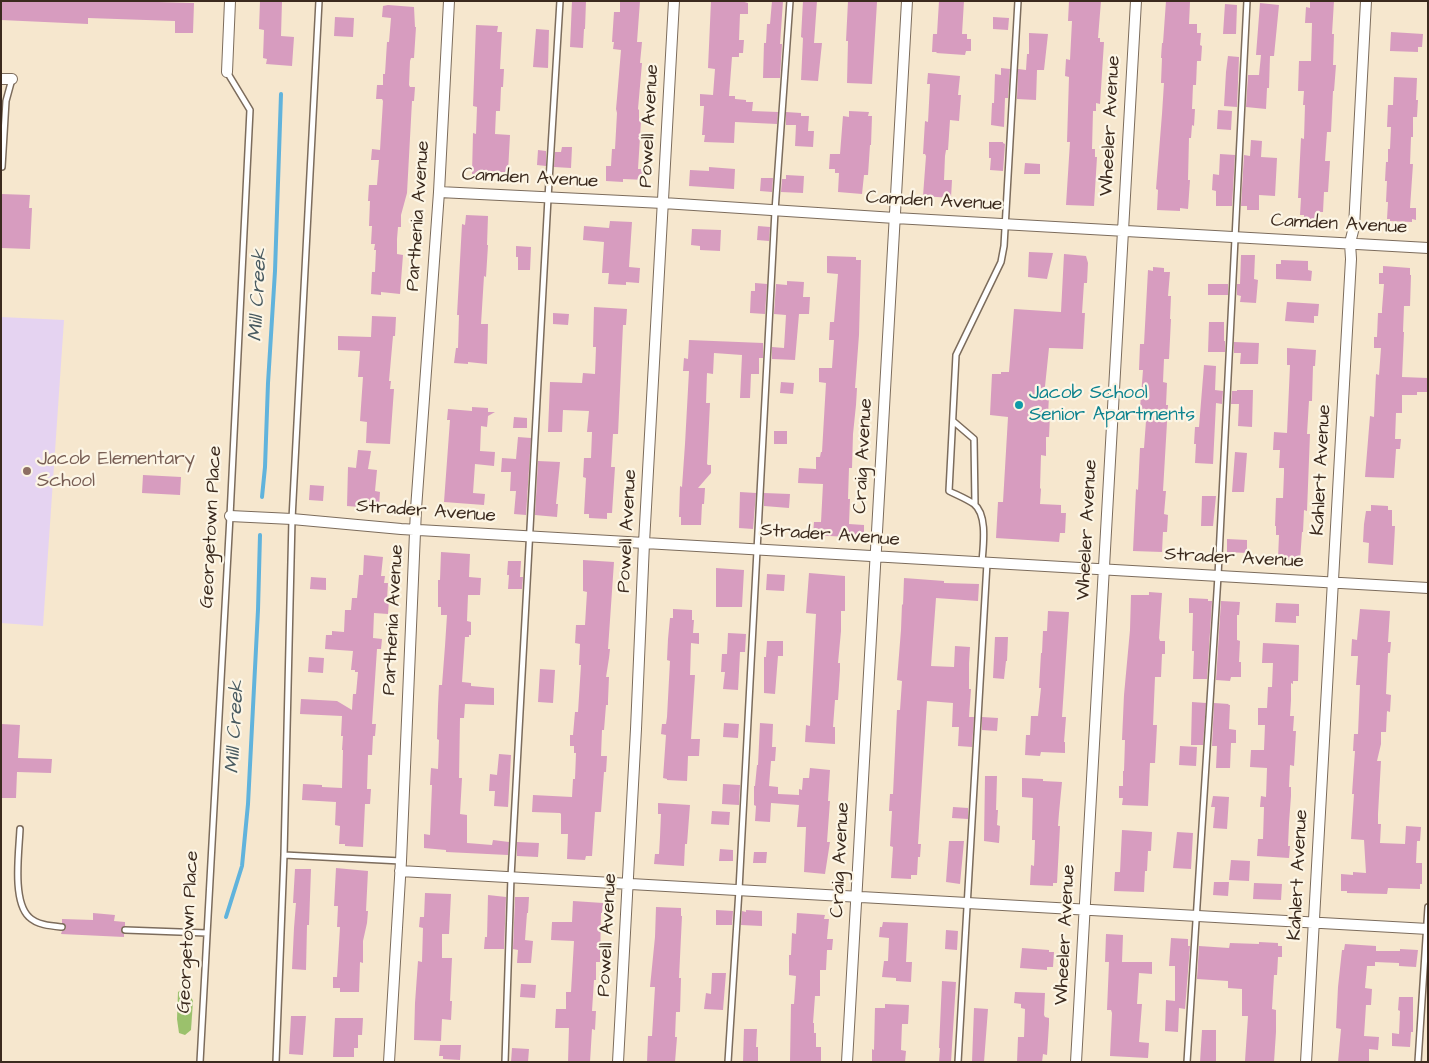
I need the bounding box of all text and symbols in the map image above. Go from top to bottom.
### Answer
street label: Wheeler Avenue [1096,55,1126,197]
street label: Powell Avenue [635,64,665,188]
street label: Parthenia Avenue [402,140,436,292]
street label: Camden Avenue [461,164,599,194]
street label: Camden Avenue [865,187,1003,217]
street label: Camden Avenue [1270,210,1408,240]
water label: Mill Creek [245,248,273,342]
place label: Jacob School Senior Apartments [1029,383,1195,427]
street label: Craig Avenue [850,398,878,514]
marker: Jacob School Senior Apartments [1013,399,1025,411]
street label: Kahlert Avenue [1307,404,1337,536]
street label: Georgetown Place [196,445,228,609]
place label: Jacob Elementary School [37,449,195,493]
street label: Wheeler Avenue [1073,459,1103,601]
marker: Jacob Elementary School [21,465,33,477]
street label: Powell Avenue [613,469,643,593]
street label: Strader Avenue [355,496,497,528]
street label: Strader Avenue [759,520,901,552]
street label: Parthenia Avenue [379,544,409,696]
street label: Strader Avenue [1164,544,1304,574]
water label: Mill Creek [222,680,250,774]
street label: Craig Avenue [827,802,855,918]
street label: Kahlert Avenue [1284,809,1314,941]
street label: Georgetown Place [173,850,205,1014]
street label: Wheeler Avenue [1051,864,1081,1006]
street label: Powell Avenue [593,873,623,997]

